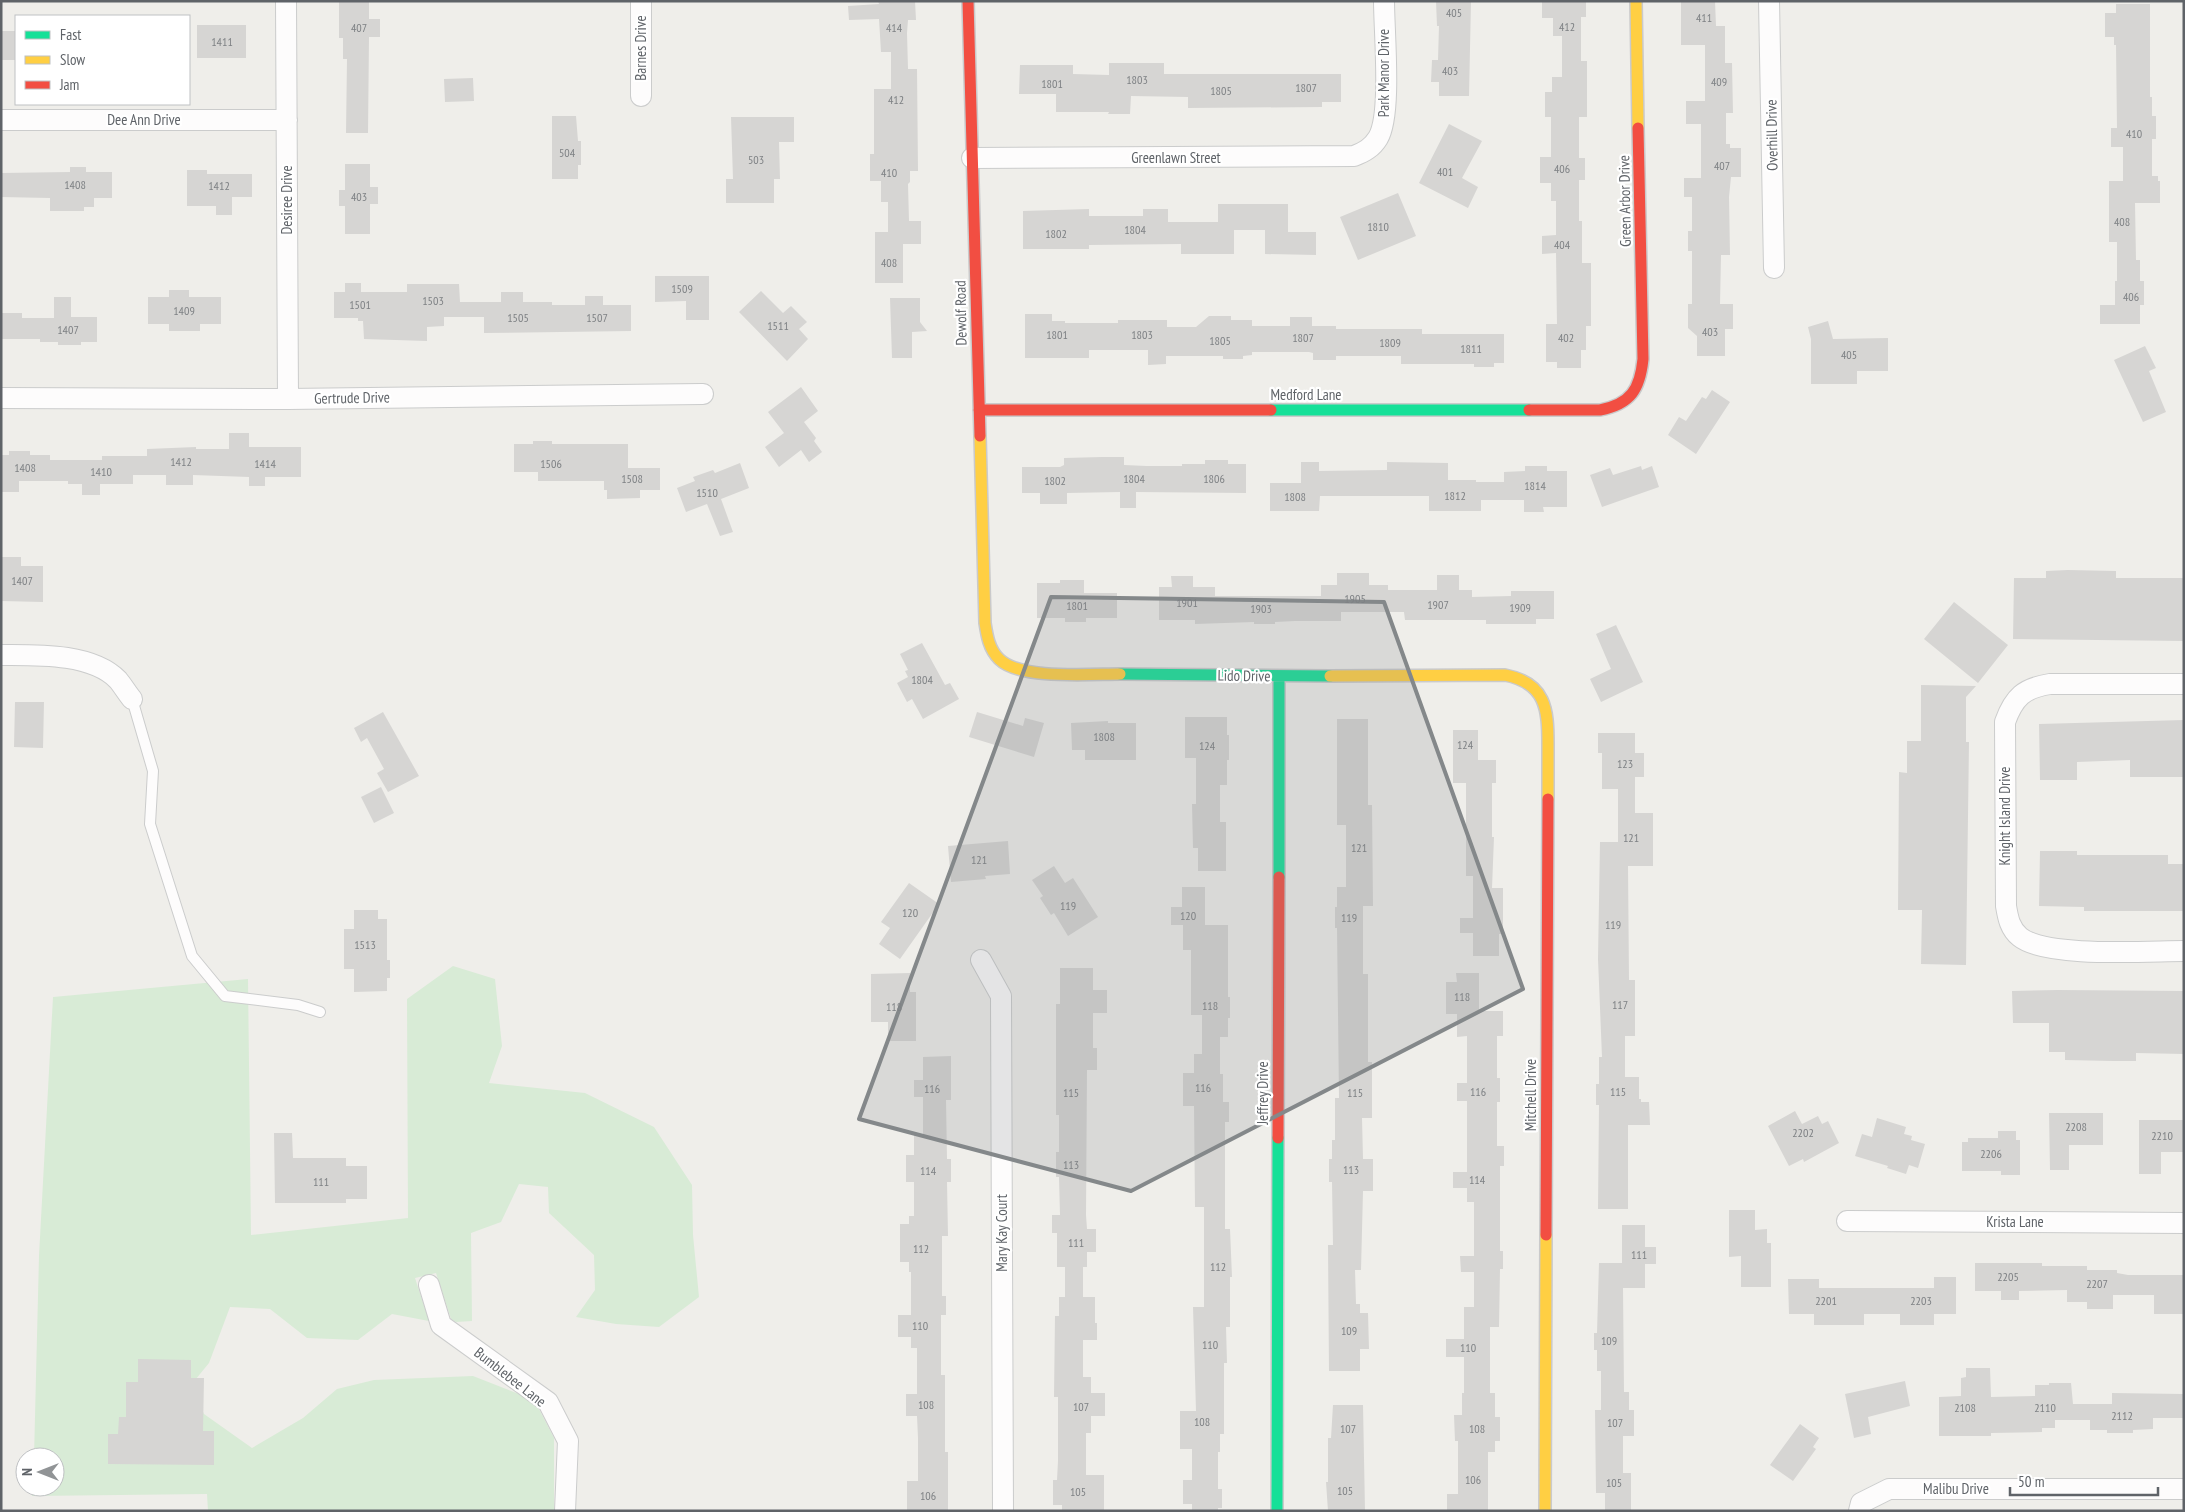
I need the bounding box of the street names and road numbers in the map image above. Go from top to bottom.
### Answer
street label: Barnes Drive [631,15,650,81]
street label: Park Manor Drive [1374,29,1393,117]
street label: Overhill Drive [1761,99,1782,171]
street label: Dee Ann Drive [107,110,181,129]
street label: Greenlawn Street [1131,148,1221,167]
street label: Green Arbor Drive [1614,155,1635,247]
street label: Desiree Drive [277,165,296,235]
street label: Dewolf Road [950,280,971,346]
street label: Medford Lane [1270,385,1342,404]
street label: Gertrude Drive [314,387,390,408]
street label: Lido Drive [1217,666,1271,685]
street label: Knight Island Drive [1995,767,2014,865]
street label: Mitchell Drive [1521,1059,1540,1131]
street label: Jeffrey Drive [1253,1061,1272,1126]
street label: Mary Kay Court [992,1194,1011,1272]
street label: Krista Lane [1986,1212,2044,1231]
street label: Bumblebee Lane [470,1343,550,1411]
street label: Malibu Drive [1923,1479,1989,1498]

